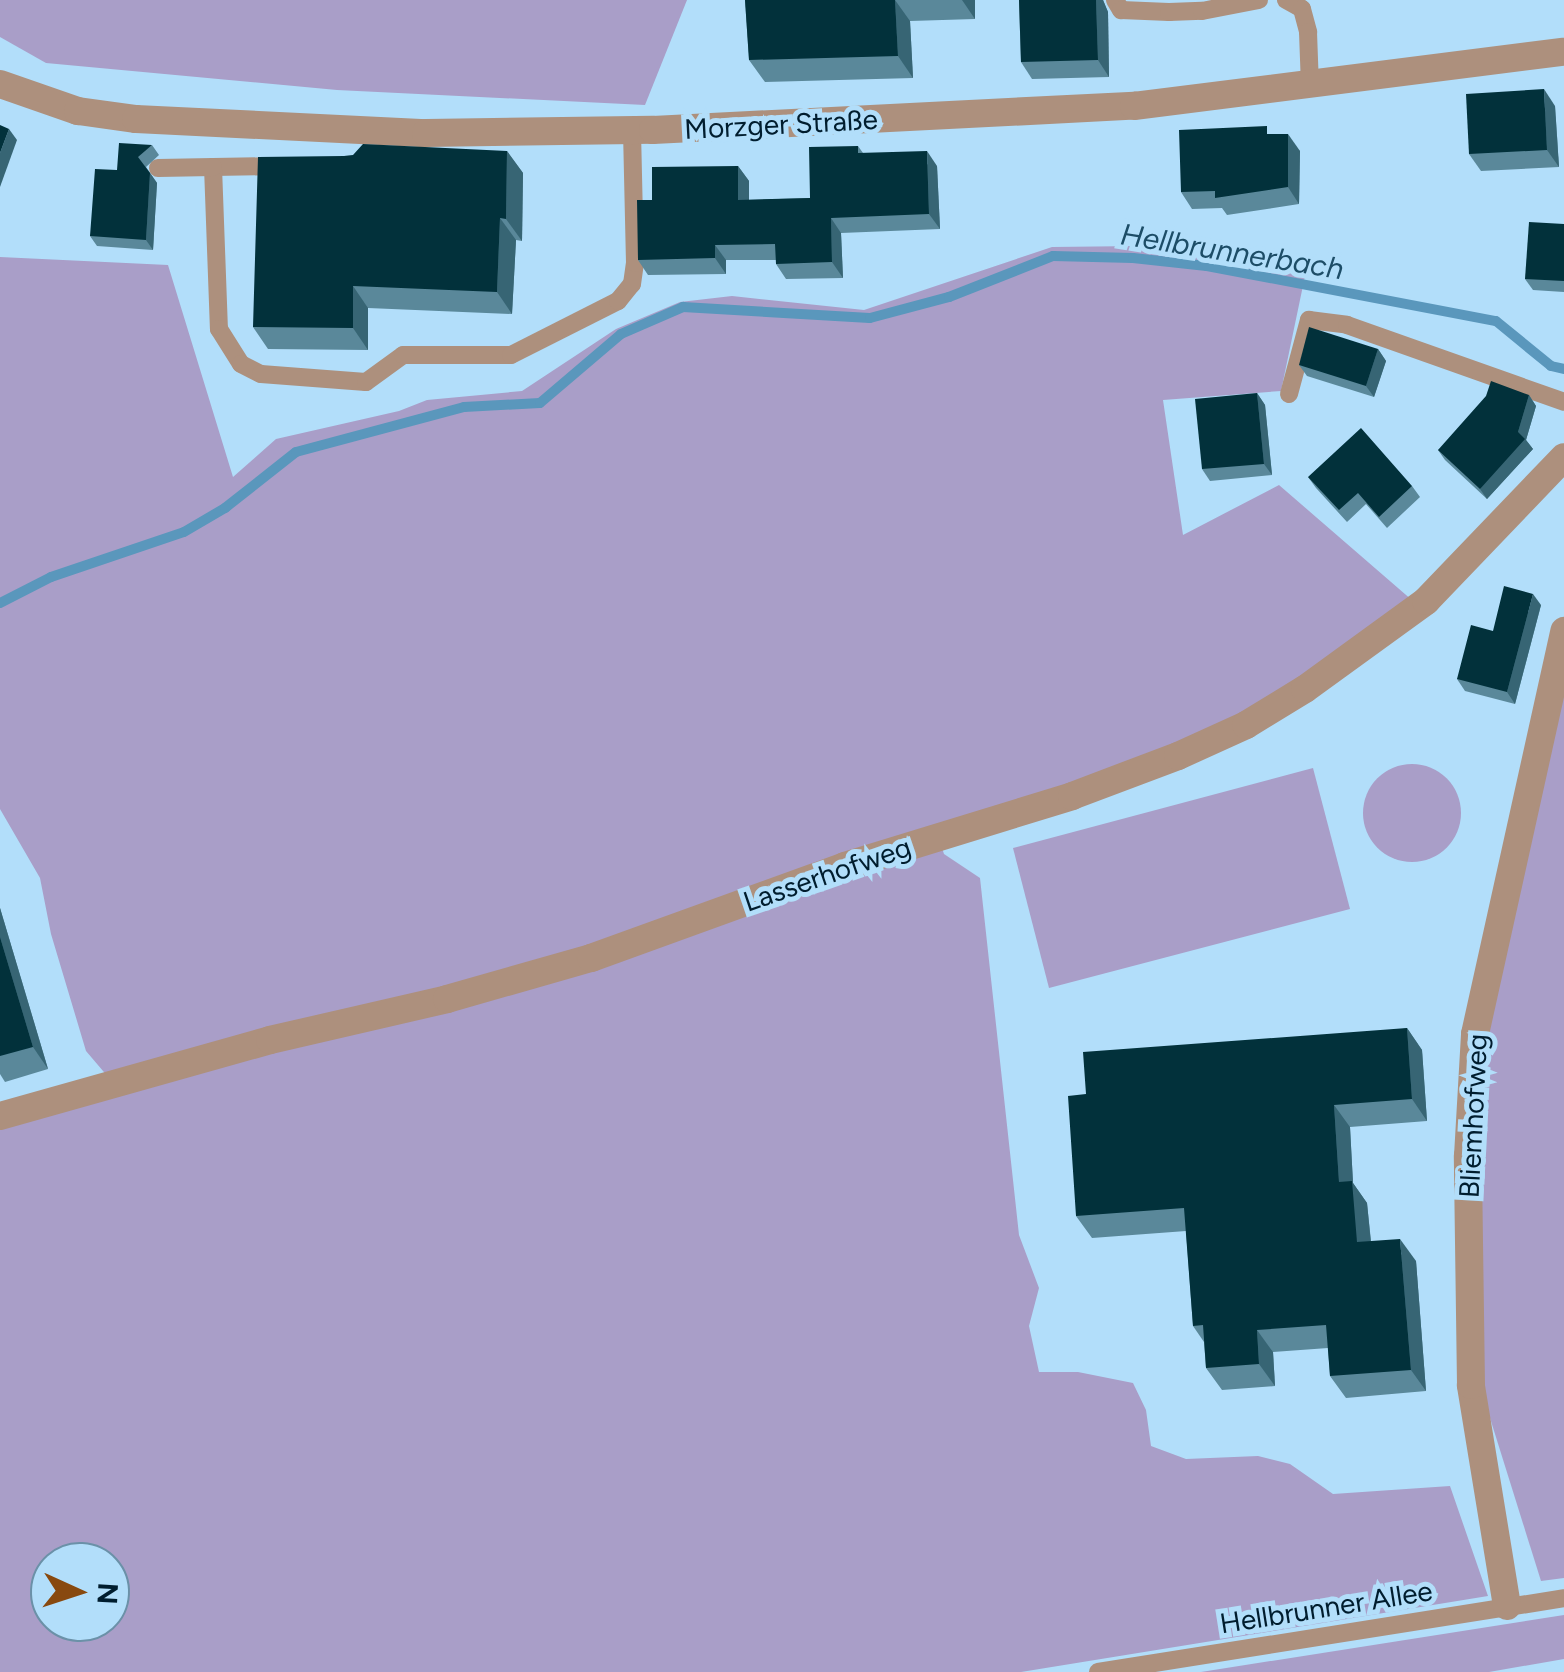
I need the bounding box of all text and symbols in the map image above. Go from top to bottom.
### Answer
street label: Morzger Straße [683,102,879,146]
water label: Hellbrunnerbach [1118,217,1346,287]
street label: Lasserhofweg [739,830,915,918]
street label: Bliemhofweg [1452,1033,1494,1199]
north arrow [30,1542,130,1642]
street label: Hellbrunner Allee [1217,1574,1435,1640]
text: N [90,1582,126,1605]

